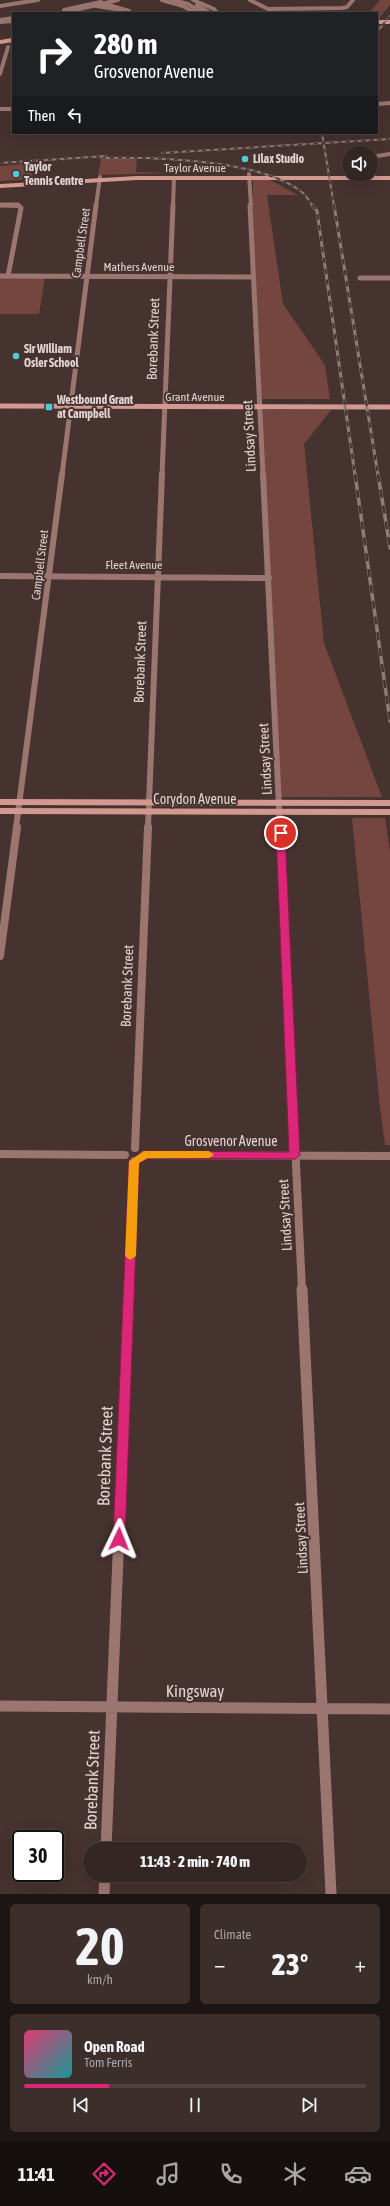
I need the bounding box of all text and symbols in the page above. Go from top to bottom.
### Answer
icon: right [28,28,80,80]
text: 280 m [94,28,157,60]
text: Grosvenor Avenue [94,61,214,82]
icon: left [64,104,86,126]
text: Then [28,107,56,124]
map controls [342,146,378,182]
button: sound [342,146,378,182]
place label: Lilax Studio [253,152,304,166]
marker: Lilax Studio [240,154,250,164]
place label: Taylor Tennis Centre [24,160,84,188]
street label: Taylor Avenue [164,161,226,175]
marker: Taylor Tennis Centre [11,169,21,179]
street label: Campbell Street [69,206,93,279]
street label: Mathers Avenue [104,260,174,274]
street label: Borebank Street [144,298,162,380]
place label: Sir William Osler School [24,342,80,370]
marker: Sir William Osler School [11,351,21,361]
street label: Grant Avenue [165,390,225,404]
place label: Westbound Grant at Campbell [56,393,134,421]
street label: Lindsay Street [239,400,259,472]
marker: Westbound Grant at Campbell [44,402,54,412]
street label: Campbell Street [29,528,51,601]
street label: Fleet Avenue [105,558,163,572]
street label: Borebank Street [131,621,149,703]
street label: Lindsay Street [255,723,275,795]
street label: Corydon Avenue [153,791,237,807]
pin [264,816,298,850]
icon: arrive [270,822,292,844]
street label: Borebank Street [118,945,136,1027]
street label: Grosvenor Avenue [184,1133,278,1149]
street label: Lindsay Street [275,1179,295,1251]
street label: Borebank Street [93,1406,117,1506]
street label: Lindsay Street [291,1502,311,1574]
position arrow [98,1518,140,1560]
street label: Kingsway [166,1681,224,1701]
street label: Borebank Street [80,1730,104,1830]
speed limit sign: 30 [12,1830,64,1882]
text: 11:43 · 2 min · 740 m [140,1853,250,1870]
text: 20 [76,1916,124,1976]
text: Climate [214,1927,251,1942]
text: 23° [272,1947,308,1981]
text: − [214,1951,225,1977]
text: + [355,1951,366,1977]
text: km/h [87,1972,113,1987]
text: Open Road [84,2038,145,2055]
text: Tom Ferris [84,2055,132,2070]
icon: previous [70,2094,92,2116]
icon: pause [184,2094,206,2116]
icon: next [298,2094,320,2116]
icon: directions [90,2160,118,2188]
icon: music [154,2160,182,2188]
icon: phone [217,2160,245,2188]
icon: climate [281,2160,309,2188]
icon: car [344,2160,372,2188]
text: 11:41 [18,2164,55,2185]

